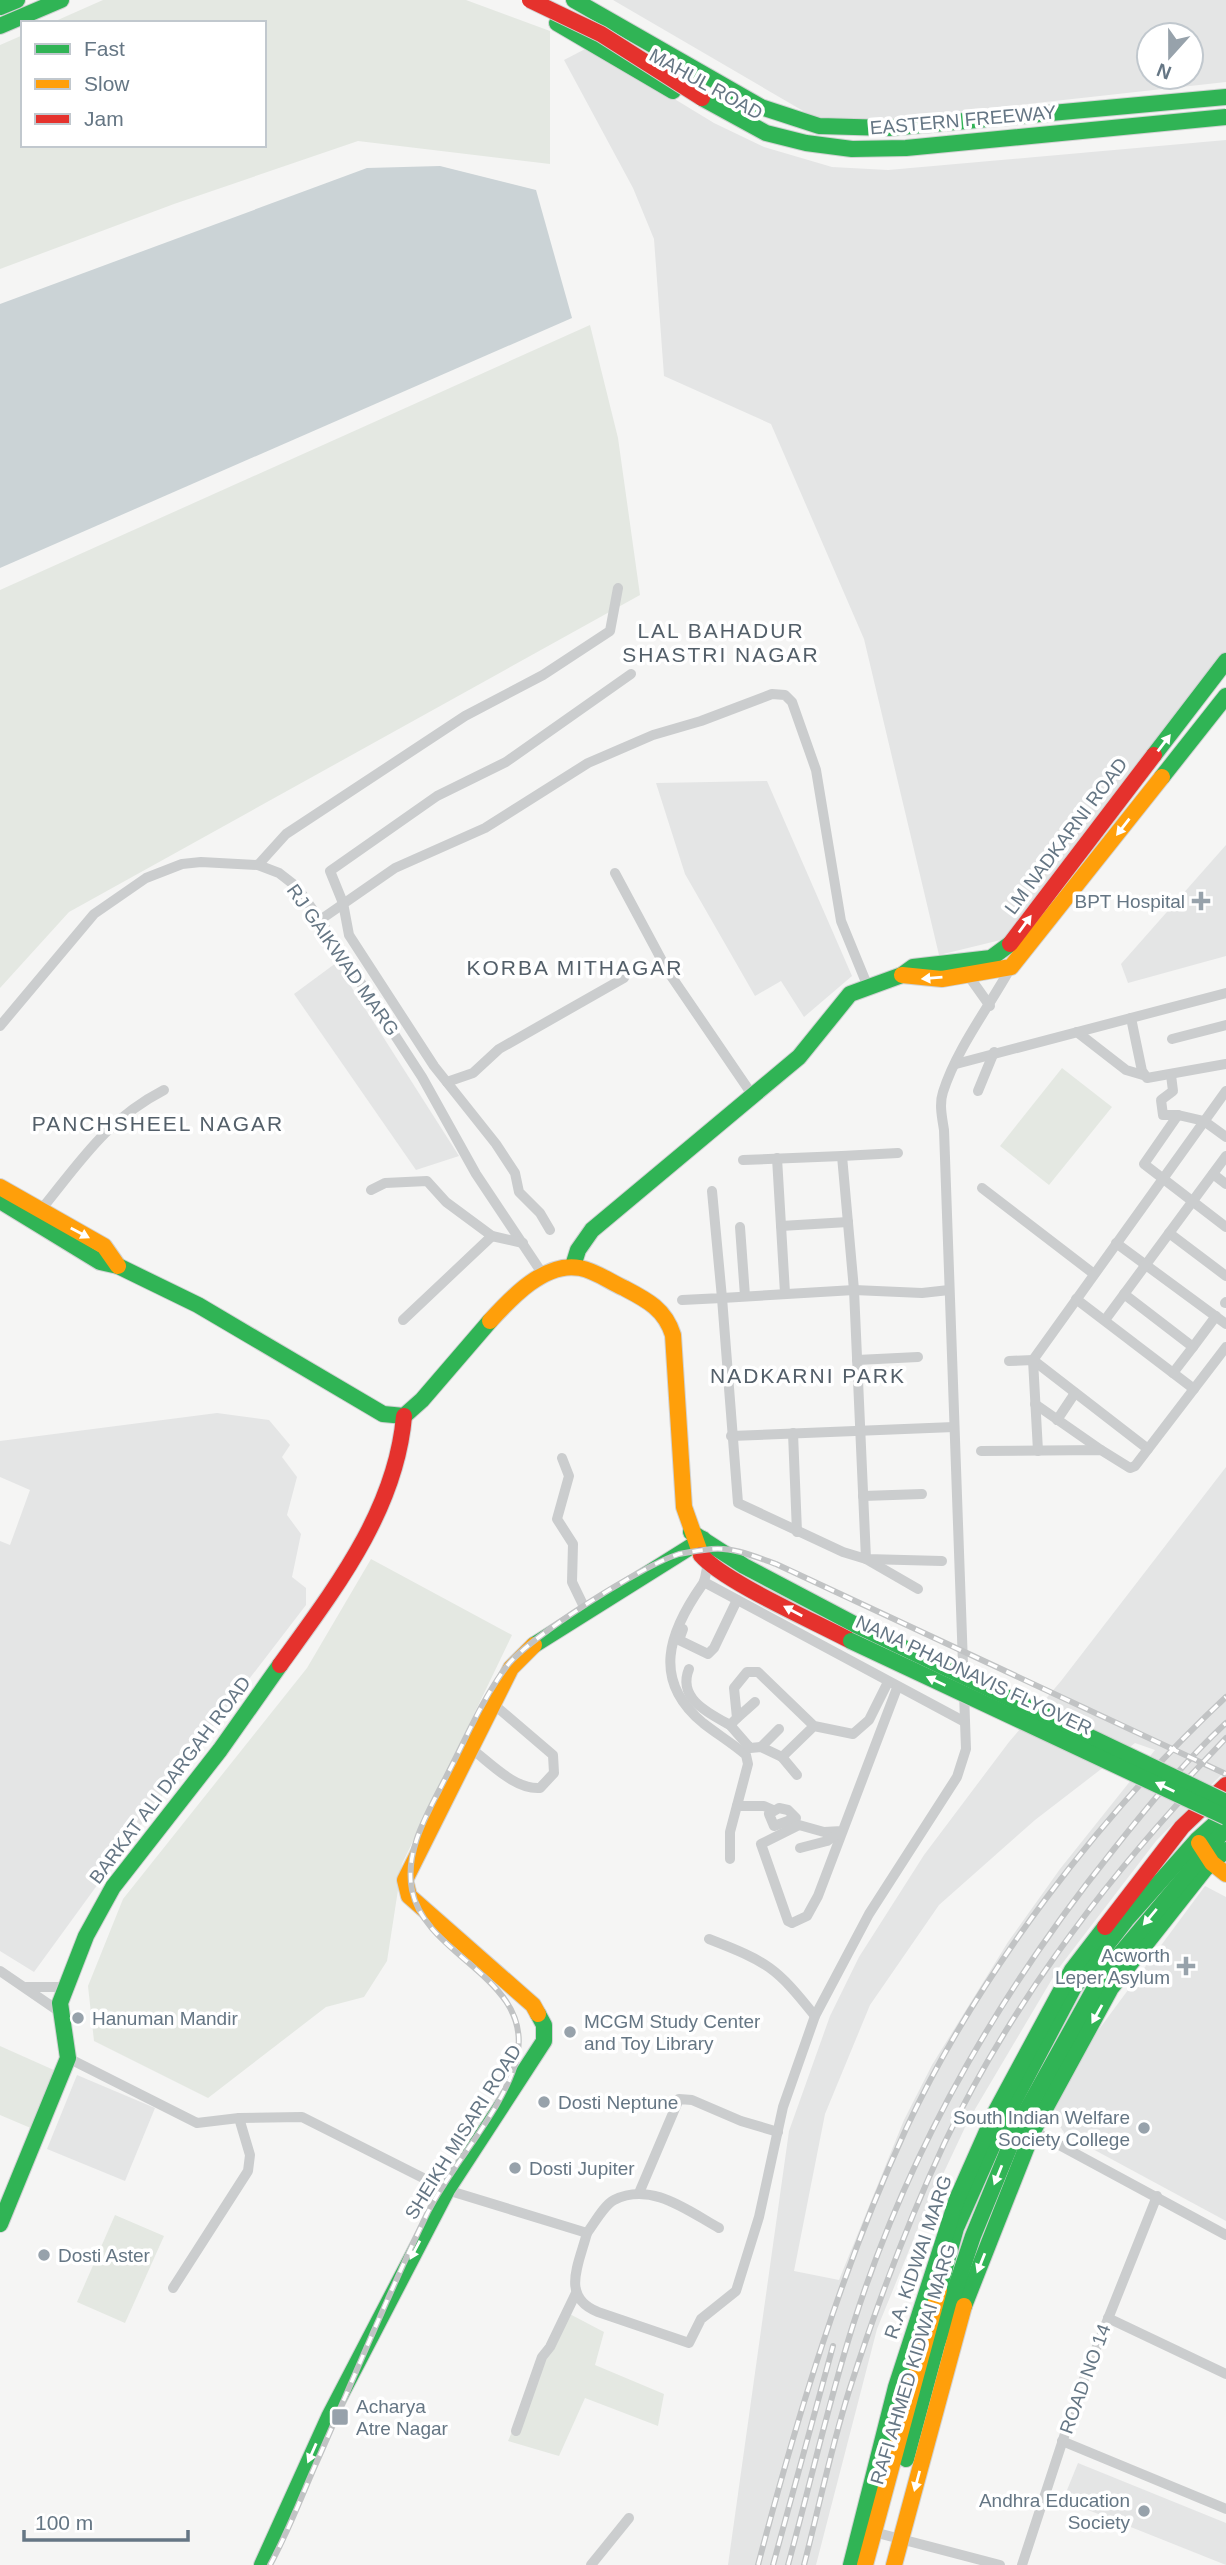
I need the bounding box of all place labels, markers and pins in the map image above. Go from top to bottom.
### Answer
place label: BPT Hospital [1074,891,1185,912]
marker: BPT Hospital [1191,891,1211,911]
place label: Acworth Leper Asylum [1055,1945,1170,1988]
marker: Acworth Leper Asylum [1176,1956,1196,1976]
place label: Hanuman Mandir [92,2008,238,2029]
marker: Hanuman Mandir [70,2010,86,2026]
place label: MCGM Study Center and Toy Library [584,2011,761,2054]
marker: MCGM Study Center and Toy Library [562,2024,578,2040]
place label: Dosti Neptune [558,2092,678,2113]
marker: Dosti Neptune [536,2094,552,2110]
place label: South Indian Welfare Society College [953,2107,1130,2150]
marker: South Indian Welfare Society College [1136,2120,1152,2136]
place label: Dosti Jupiter [529,2158,635,2179]
marker: Dosti Jupiter [507,2160,523,2176]
place label: Dosti Aster [58,2245,151,2266]
marker: Dosti Aster [36,2247,52,2263]
place label: Acharya Atre Nagar [356,2396,449,2439]
marker: Acharya Atre Nagar [330,2407,350,2427]
place label: Andhra Education Society [979,2490,1130,2533]
marker: Andhra Education Society [1136,2503,1152,2519]

